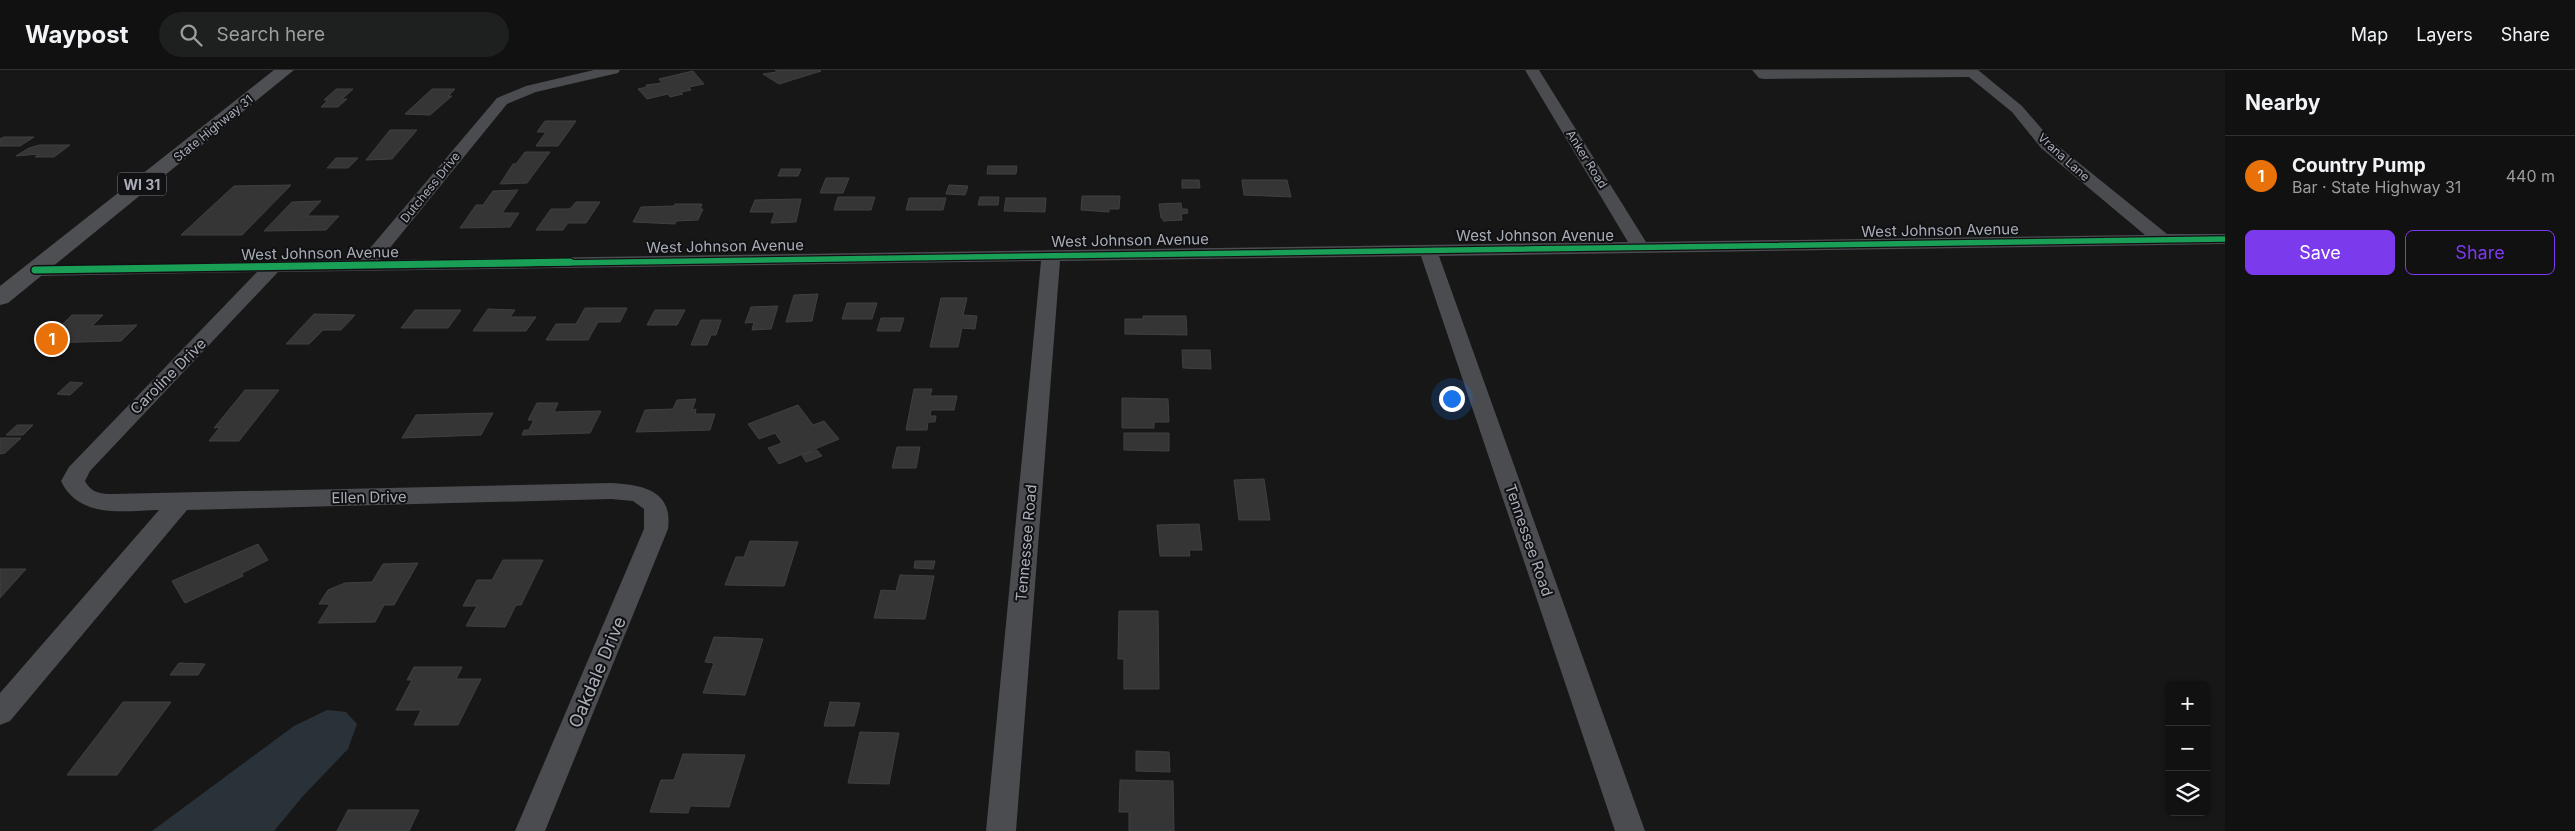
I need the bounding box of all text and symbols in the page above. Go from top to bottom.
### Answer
search box [159,12,509,57]
text: Waypost [25,20,129,49]
icon: search [177,21,205,49]
text: Search here [217,23,325,46]
text: Map [2351,24,2388,45]
text: Layers [2416,24,2473,45]
text: Share [2501,24,2550,45]
text: Nearby [2245,90,2320,115]
street label: State Highway 31 [170,91,256,165]
street label: Anker Road [1563,127,1611,191]
street label: Vrana Lane [2035,130,2093,184]
street label: Dutchess Drive [397,149,463,225]
text: Country Pump [2292,154,2426,177]
text: 1 [2258,166,2264,186]
text: 440 m [2506,166,2555,186]
road number: WI 31 [118,172,166,196]
text: Bar · State Highway 31 [2292,177,2461,197]
street label: West Johnson Avenue [1861,219,2019,241]
street label: West Johnson Avenue [1456,226,1614,245]
street label: West Johnson Avenue [1051,229,1209,251]
button: Save [2245,230,2395,275]
button: Share [2405,230,2555,275]
street label: West Johnson Avenue [646,235,804,257]
street label: West Johnson Avenue [241,242,399,264]
pin: 1 [36,320,68,358]
street label: Caroline Drive [126,334,210,418]
your location [1439,386,1465,412]
street label: Tennessee Road [1501,481,1557,599]
street label: Tennessee Road [1011,484,1041,602]
street label: Ellen Drive [331,487,407,507]
street label: Oakdale Drive [564,613,630,731]
map controls [2165,681,2210,816]
button: + [2165,681,2210,726]
button: − [2165,726,2210,771]
button: layers [2165,771,2210,816]

